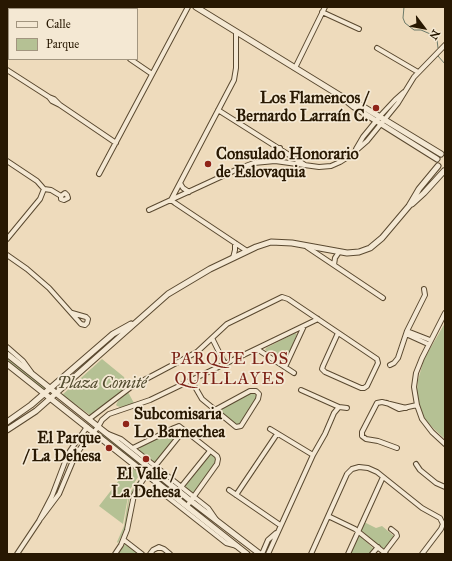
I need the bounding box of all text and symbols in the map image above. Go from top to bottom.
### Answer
legend [8,8,138,60]
north arrow [404,8,444,48]
text: Calle [46,17,71,31]
text: N [427,27,443,42]
text: Parque [46,37,79,51]
place label: Los Flamencos / Bernardo Larraín C. [236,89,368,127]
marker: Los Flamencos / Bernardo Larraín C. [371,103,381,113]
place label: Consulado Honorario de Eslovaquia [216,145,359,183]
marker: Consulado Honorario de Eslovaquia [203,159,213,169]
district label: PARQUE LOS QUILLAYES [171,350,289,390]
park label: Plaza Comité [57,374,147,394]
place label: Subcomisaria Lo Barnechea [134,405,225,443]
marker: Subcomisaria Lo Barnechea [121,419,131,429]
place label: El Parque / La Dehesa [24,429,101,467]
marker: El Parque / La Dehesa [104,443,114,453]
marker: El Valle / La Dehesa [141,454,151,464]
place label: El Valle / La Dehesa [111,465,181,503]

